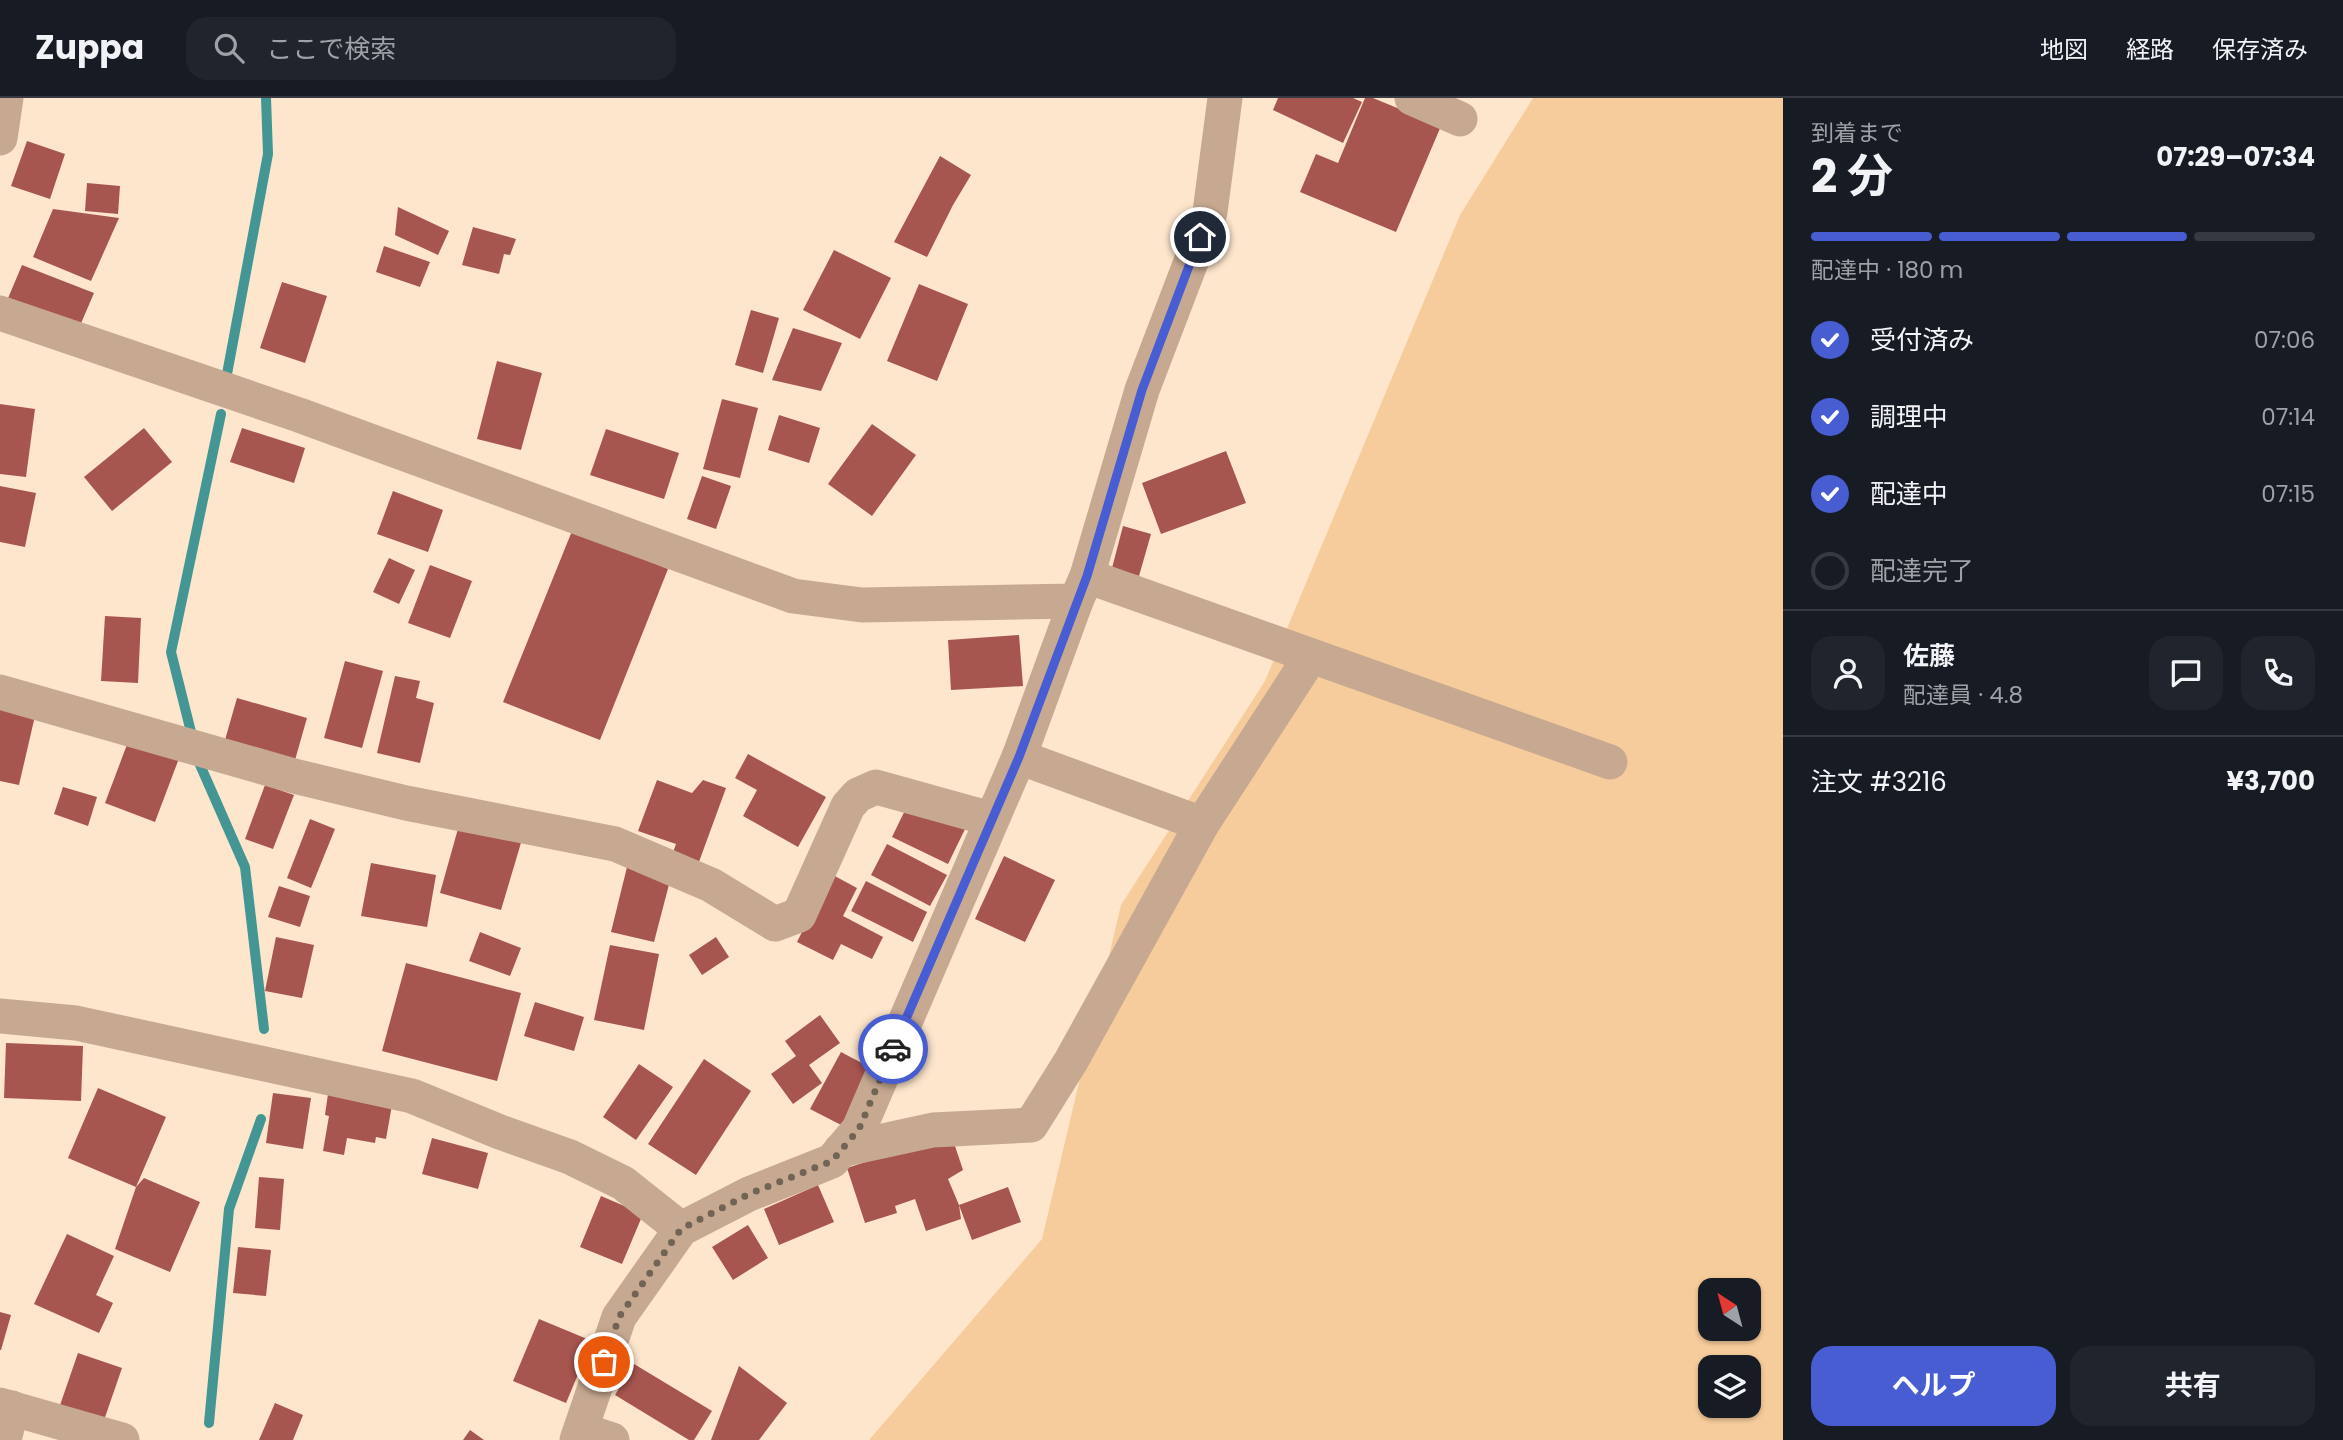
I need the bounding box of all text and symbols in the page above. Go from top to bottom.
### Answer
search box [186,17,676,80]
text: Zuppa [35,24,144,71]
icon: search [210,29,248,67]
text: ここで検索 [266,31,396,67]
text: 地図 [2040,33,2088,66]
text: 経路 [2126,33,2174,66]
text: 保存済み [2212,33,2308,66]
text: 到着まで [1811,117,1903,149]
text: 07:29–07:34 [2156,139,2315,175]
text: 2 分 [1811,144,1893,208]
pin [1170,207,1230,267]
icon: home [1181,218,1219,256]
text: 配達中 · 180 m [1811,254,1963,286]
icon: check [1811,321,1849,359]
text: 受付済み [1870,322,1974,358]
text: 07:06 [2254,324,2315,356]
icon: check [1811,398,1849,436]
text: 調理中 [1870,399,1948,435]
text: 07:14 [2261,401,2315,433]
icon: check [1811,475,1849,513]
text: 配達中 [1870,476,1948,512]
text: 07:15 [2261,478,2315,510]
text: 配達完了 [1870,553,1974,589]
button: person [1811,636,1885,710]
button: chat [2149,636,2223,710]
button: phone [2241,636,2315,710]
text: 佐藤 [1903,638,1955,674]
text: 配達員 · 4.8 [1903,679,2023,711]
text: ¥3,700 [2227,763,2315,799]
text: 注文 #3216 [1811,764,1947,800]
courier [858,1014,928,1084]
icon: car [874,1030,912,1068]
north arrow [1698,1278,1760,1340]
map controls [1698,1278,1761,1418]
pin [574,1332,634,1392]
icon: bag [585,1343,623,1381]
button: ヘルプ [1811,1346,2056,1426]
button: 共有 [2070,1346,2315,1426]
button: layers [1698,1355,1761,1418]

